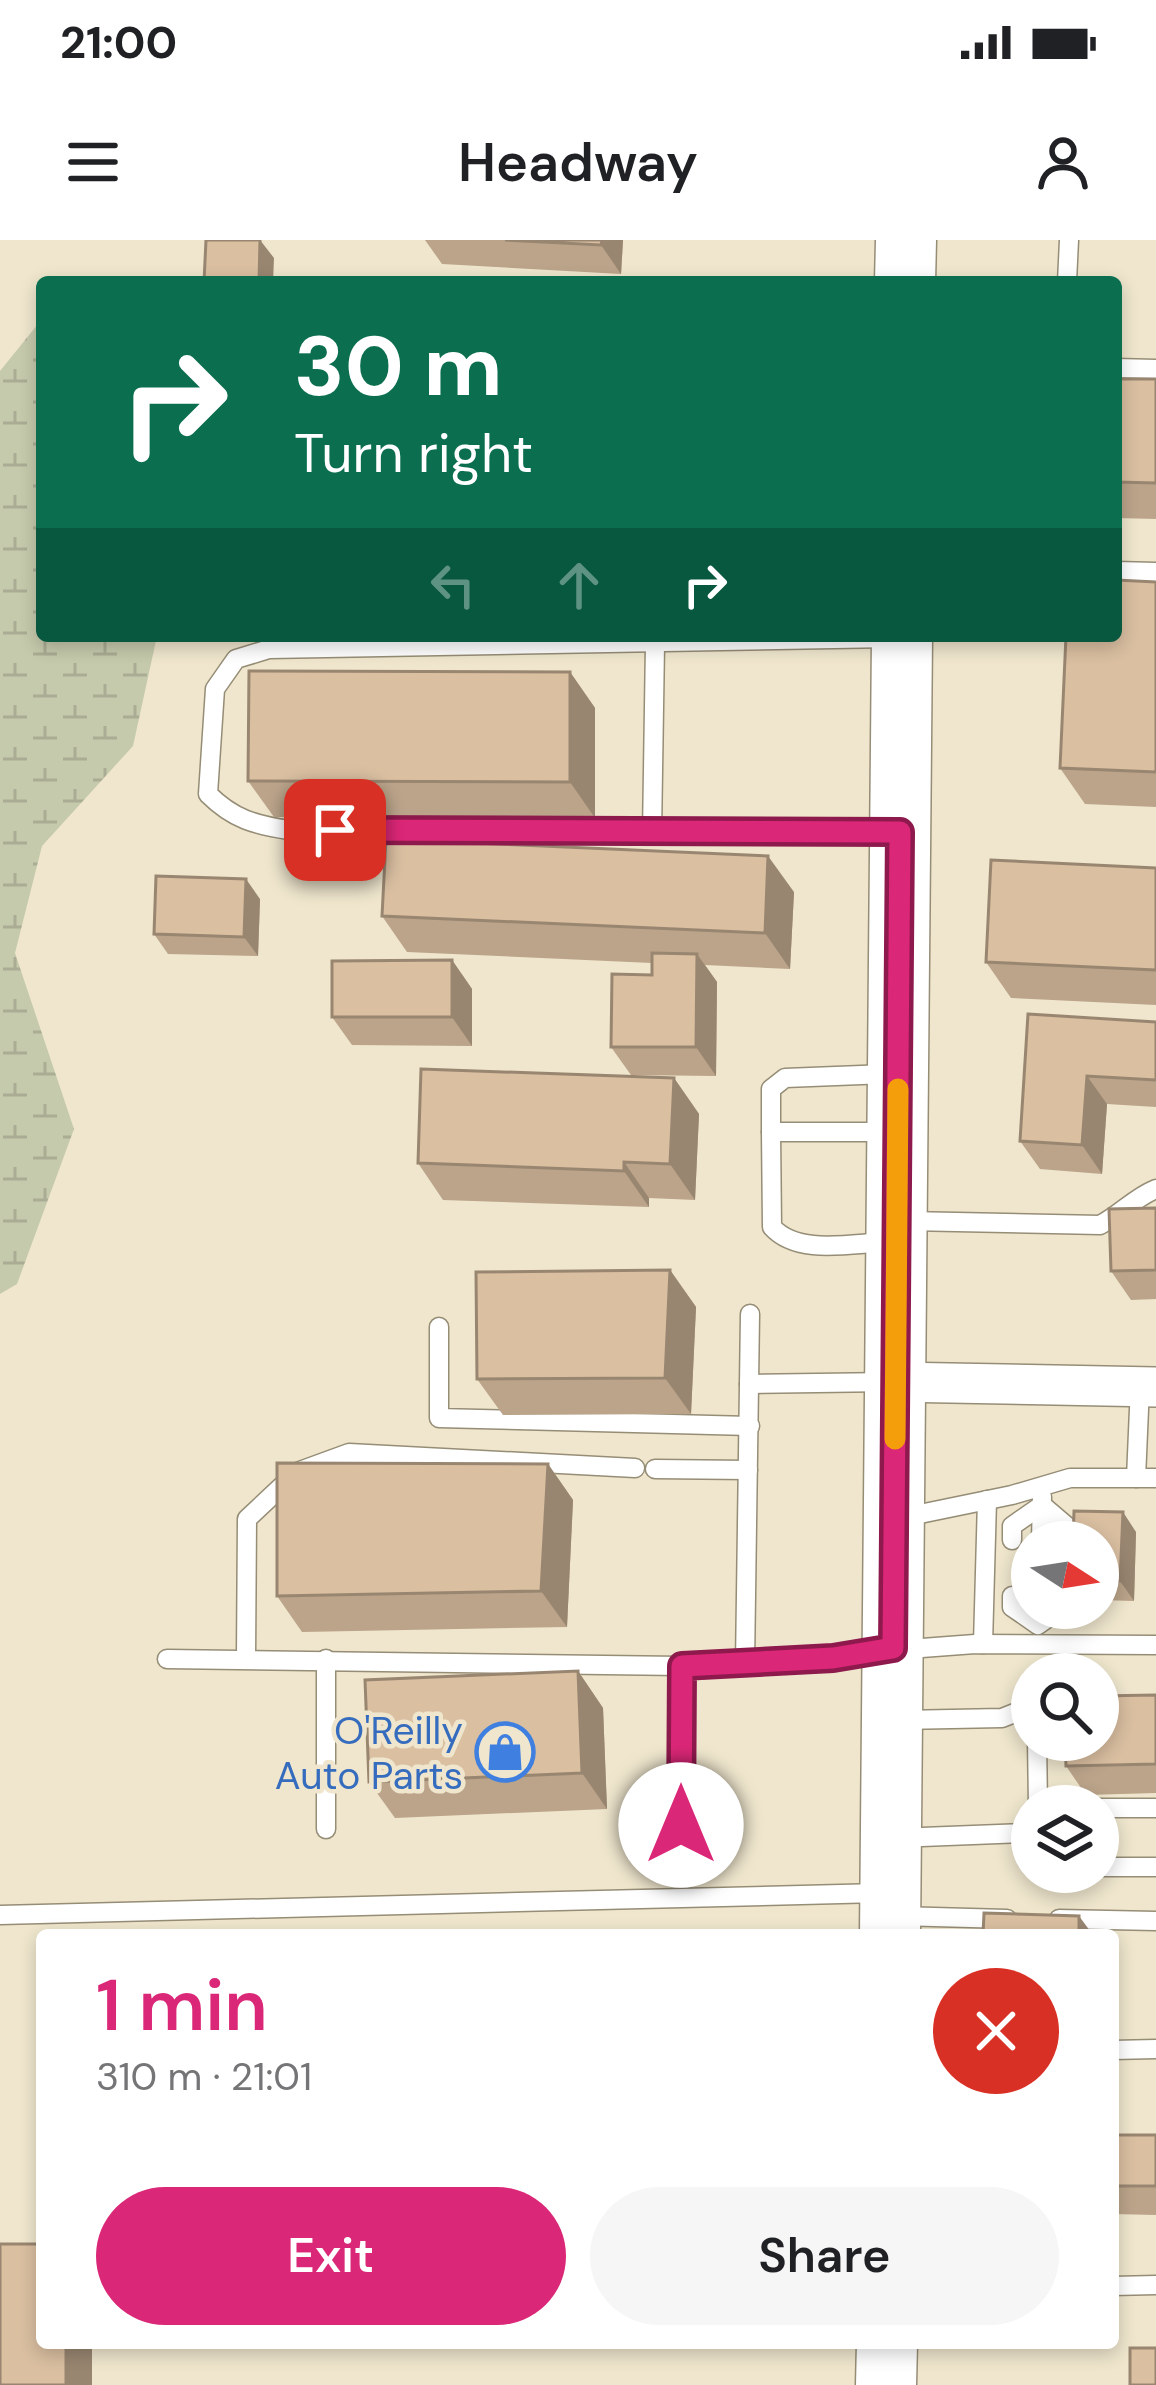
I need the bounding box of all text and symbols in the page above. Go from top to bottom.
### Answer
text: 21:00 [60,13,177,72]
text: Headway [458,127,698,198]
icon: menu [60,129,126,195]
icon: person [1030,129,1096,195]
text: 30 m [294,312,503,421]
icon: right [96,324,252,480]
text: Turn right [294,418,533,489]
icon: left [420,552,486,618]
icon: ahead [546,552,612,618]
icon: right [672,552,738,618]
pin [284,779,386,881]
icon: arrive [302,797,368,863]
north arrow [1011,1521,1119,1629]
map controls [1011,1521,1119,1893]
button: search [1011,1653,1119,1761]
place label: O'Reilly Auto Parts [275,1705,463,1801]
shop icon: O'Reilly Auto Parts [474,1721,536,1783]
position arrow [618,1762,744,1888]
button: layers [1011,1785,1119,1893]
text: 1 min [96,1959,268,2052]
button: close [933,1968,1059,2094]
text: 310 m · 21:01 [96,2051,312,2102]
button: Exit [96,2187,566,2325]
button: Share [590,2187,1059,2325]

